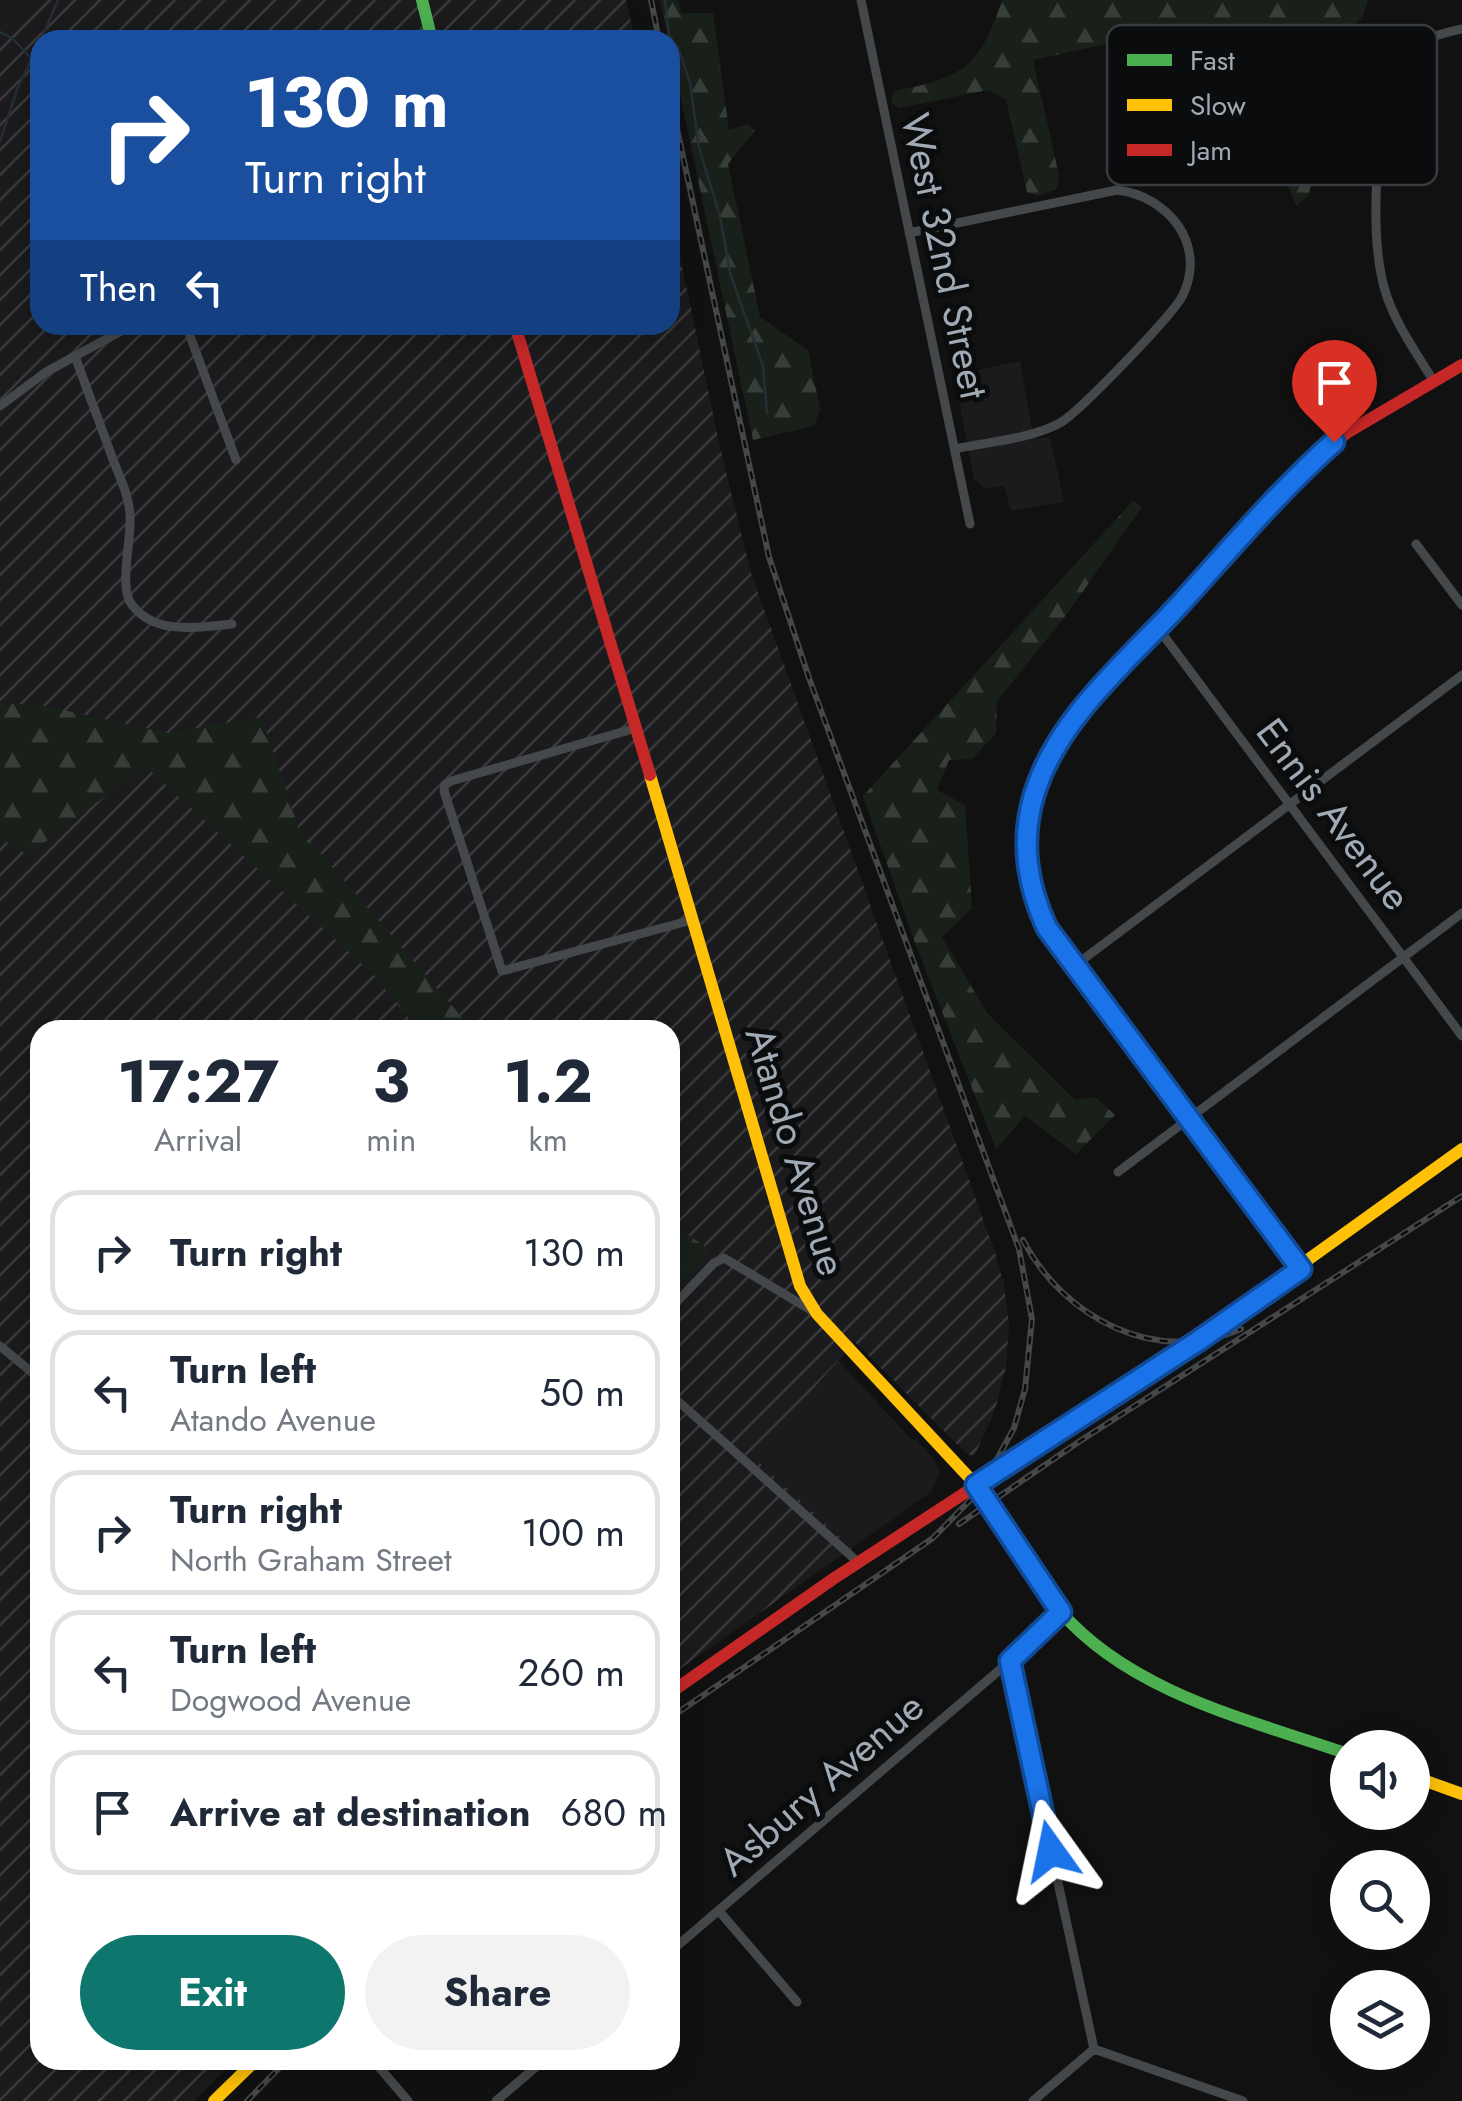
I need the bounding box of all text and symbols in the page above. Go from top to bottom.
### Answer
legend [1107,25,1437,185]
text: Fast [1190,40,1235,81]
text: 130 m [245,52,449,153]
icon: right [80,70,210,200]
text: Slow [1190,85,1246,126]
street label: West 32nd Street [886,108,1004,405]
text: Jam [1186,130,1232,171]
text: Turn right [245,145,426,210]
text: Then [80,260,157,315]
icon: left [177,260,232,315]
pin [1292,340,1377,443]
icon: arrive [1307,355,1362,410]
street label: Ennis Avenue [1242,706,1426,922]
street label: Atando Avenue [731,1019,861,1283]
text: 17:27 [117,1038,279,1125]
text: 3 [373,1038,410,1125]
text: 1.2 [503,1038,593,1125]
text: Arrival [154,1117,242,1163]
text: min [366,1117,416,1163]
text: km [529,1117,568,1163]
icon: right [85,1225,140,1280]
text: Turn right [170,1225,342,1280]
text: 130 m [523,1225,625,1280]
text: Turn left [170,1342,316,1397]
icon: left [85,1365,140,1420]
text: 50 m [540,1365,625,1420]
text: Atando Avenue [170,1397,376,1443]
text: Turn right [170,1482,342,1537]
icon: right [85,1505,140,1560]
text: 100 m [521,1505,625,1560]
text: North Graham Street [170,1537,452,1583]
text: Turn left [170,1622,316,1677]
icon: left [85,1645,140,1700]
text: 260 m [518,1645,625,1700]
text: Dogwood Avenue [170,1677,411,1723]
street label: Asbury Avenue [706,1678,936,1890]
map controls [1330,1730,1430,2070]
button: sound [1330,1730,1430,1830]
icon: arrive [85,1785,140,1840]
text: Arrive at destination [170,1785,531,1840]
text: 680 m [561,1785,667,1840]
position arrow [999,1799,1103,1903]
button: search [1330,1850,1430,1950]
button: Exit [80,1935,345,2050]
button: Share [365,1935,630,2050]
button: layers [1330,1970,1430,2070]

